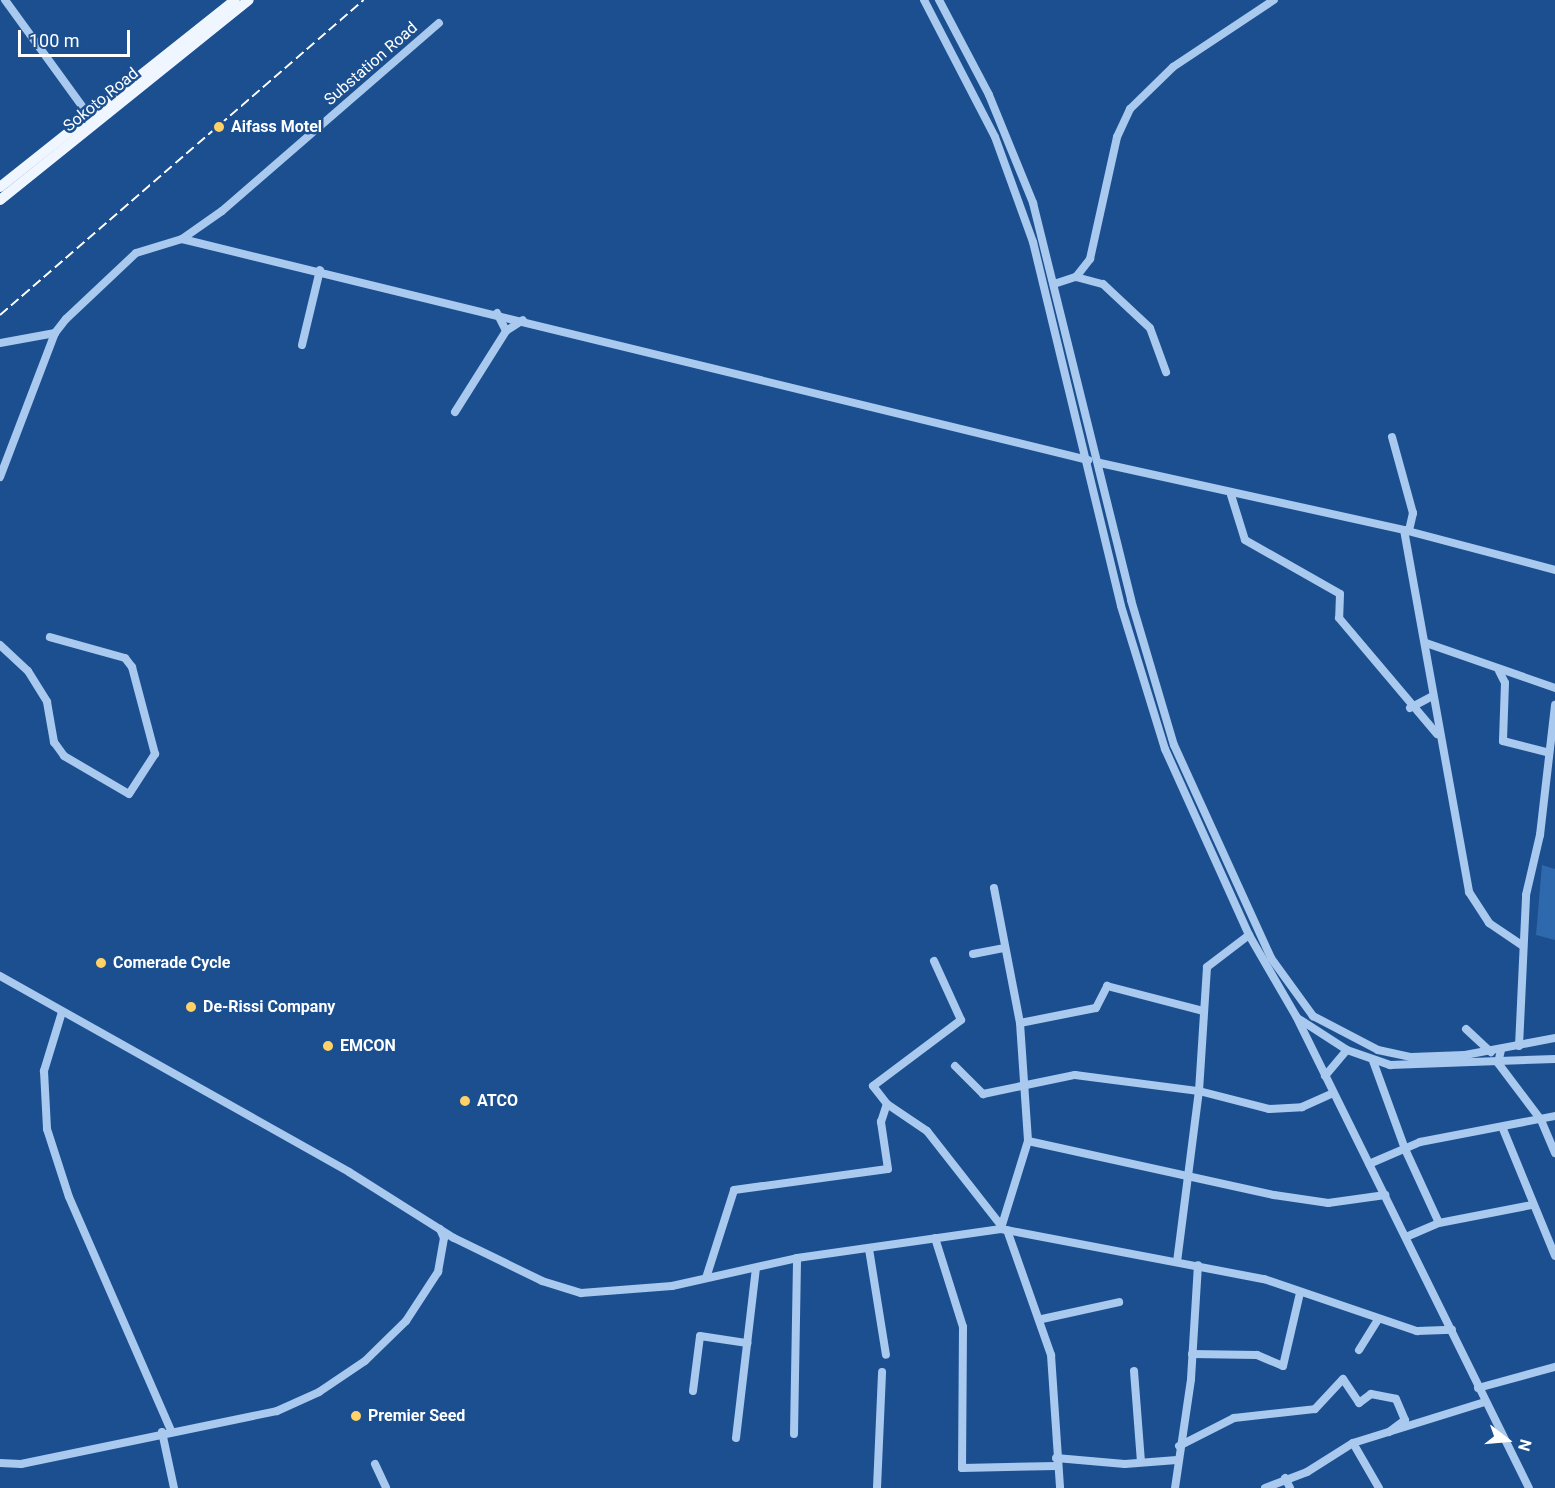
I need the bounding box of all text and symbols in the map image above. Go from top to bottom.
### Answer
scale bar [21,18,134,56]
street label: Substation Road [320,18,422,110]
text: 100 m [29,30,80,51]
street label: Sokoto Road [60,64,142,136]
place label: Aifass Motel [231,117,322,137]
marker: Aifass Motel [212,120,226,134]
place label: Comerade Cycle [113,953,230,973]
marker: Comerade Cycle [94,956,108,970]
place label: De-Rissi Company [203,997,335,1017]
marker: De-Rissi Company [184,1000,198,1014]
place label: EMCON [340,1036,396,1056]
marker: EMCON [321,1039,335,1053]
place label: ATCO [477,1091,518,1111]
marker: ATCO [458,1094,472,1108]
place label: Premier Seed [368,1406,465,1426]
marker: Premier Seed [349,1409,363,1423]
north arrow [1477,1410,1537,1470]
text: N [1514,1437,1535,1453]

